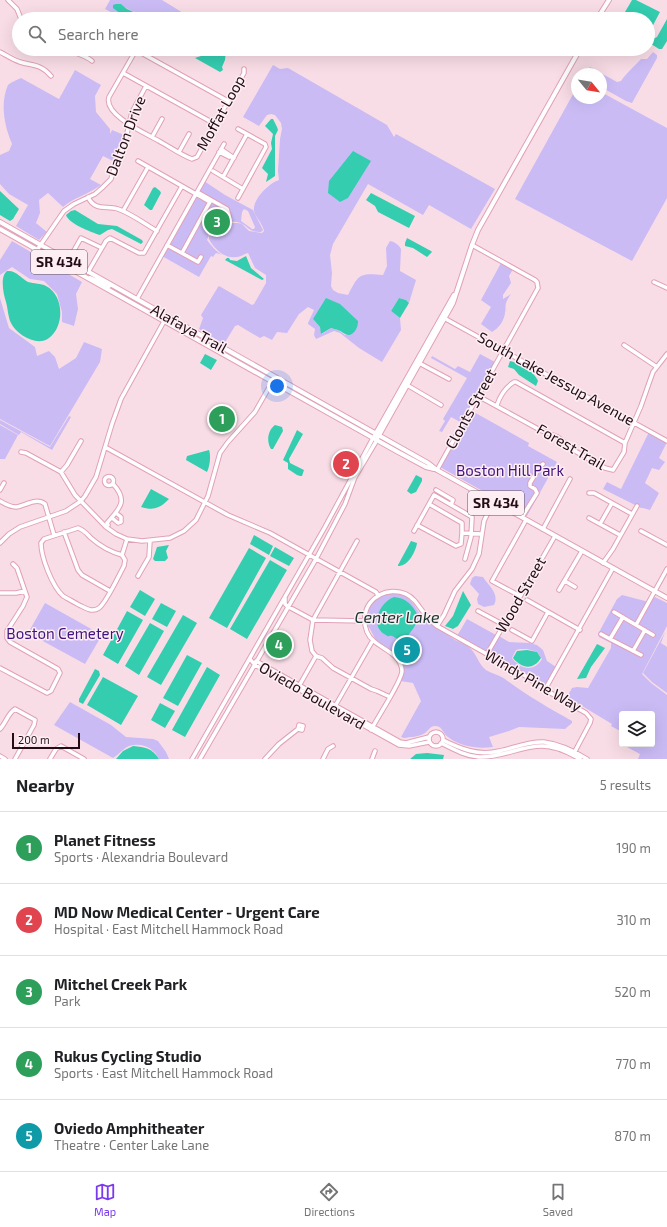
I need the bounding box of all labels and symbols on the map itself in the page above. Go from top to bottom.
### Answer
north arrow [571,68,607,104]
street label: Moffat Loop [192,72,248,153]
street label: Dalton Drive [102,93,149,178]
pin: 3 [204,207,230,237]
road number: SR 434 [31,250,87,274]
street label: Alafaya Trail [148,300,231,357]
street label: South Lake Jessup Avenue [475,327,638,429]
street label: Clonts Street [441,365,500,452]
your location [267,376,287,396]
pin: 1 [209,404,235,434]
street label: Forest Trail [534,419,610,473]
pin: 2 [333,449,359,479]
park label: Boston Hill Park [456,461,564,479]
road number: SR 434 [468,491,524,515]
street label: Wood Street [491,553,549,636]
water label: Center Lake [354,607,440,626]
park label: Boston Cemetery [6,624,124,642]
pin: 4 [266,630,292,660]
pin: 5 [394,635,420,665]
street label: Windy Pine Way [482,645,585,715]
street label: Oviedo Boulevard [256,657,369,733]
scale bar [12,731,80,750]

